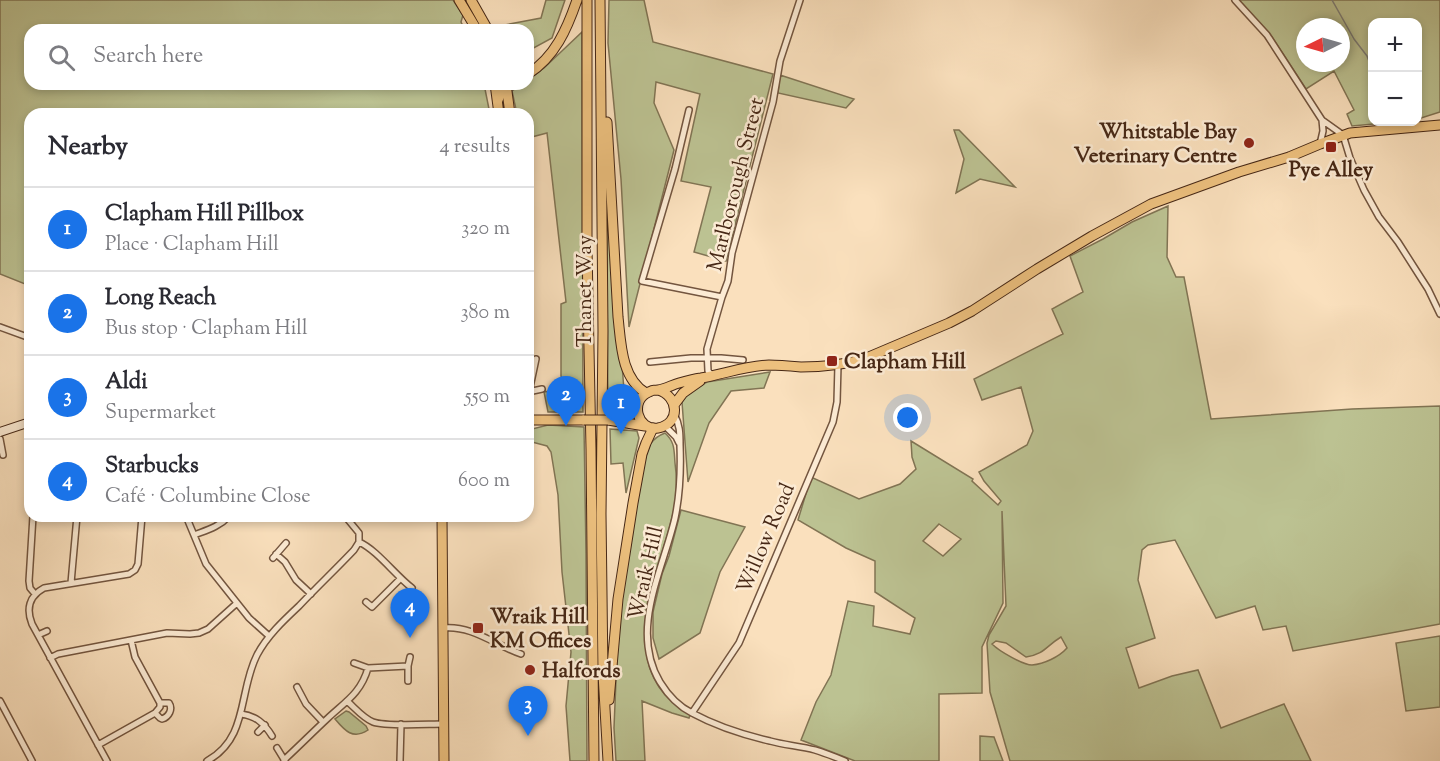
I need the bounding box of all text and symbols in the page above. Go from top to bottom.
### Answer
north arrow [1296,18,1350,72]
map controls [1368,18,1422,126]
button: + [1368,18,1422,72]
search box [24,24,534,90]
icon: search [45,41,78,74]
text: Search here [93,41,203,73]
button: − [1368,72,1422,126]
street label: Marlborough Street [701,94,773,275]
place label: Whitstable Bay Veterinary Centre [1074,118,1238,172]
text: Nearby [48,129,128,166]
text: 4 results [439,133,510,162]
marker: Whitstable Bay Veterinary Centre [1242,136,1256,150]
marker: Pye Alley [1324,140,1338,154]
place label: Pye Alley [1289,156,1374,186]
text: Clapham Hill Pillbox [105,199,304,231]
text: 1 [64,215,71,244]
text: 320 m [461,215,510,244]
text: Place · Clapham Hill [105,231,279,260]
street label: Thanet Way [571,234,601,347]
text: Long Reach [105,283,217,315]
text: 2 [63,299,72,328]
text: 380 m [461,299,510,328]
text: Bus stop · Clapham Hill [105,315,308,344]
place label: Clapham Hill [844,348,966,378]
marker: Clapham Hill [825,354,839,368]
text: Aldi [105,367,147,399]
pin: 2 [546,376,586,426]
text: 3 [63,383,72,412]
text: 550 m [465,383,510,412]
pin: 1 [602,384,640,434]
text: Supermarket [105,399,216,428]
your location [893,403,922,432]
text: Starbucks [105,451,199,483]
text: 4 [62,467,73,496]
text: 600 m [458,467,510,496]
street label: Willow Road [730,479,804,599]
text: Café · Columbine Close [105,483,311,512]
street label: Wraik Hill [622,523,672,624]
pin: 4 [390,588,430,638]
place label: Wraik Hill KM Offices [490,603,591,657]
marker: Wraik Hill KM Offices [471,621,485,635]
place label: Halfords [542,657,620,687]
marker: Halfords [523,663,537,677]
pin: 3 [508,686,548,736]

